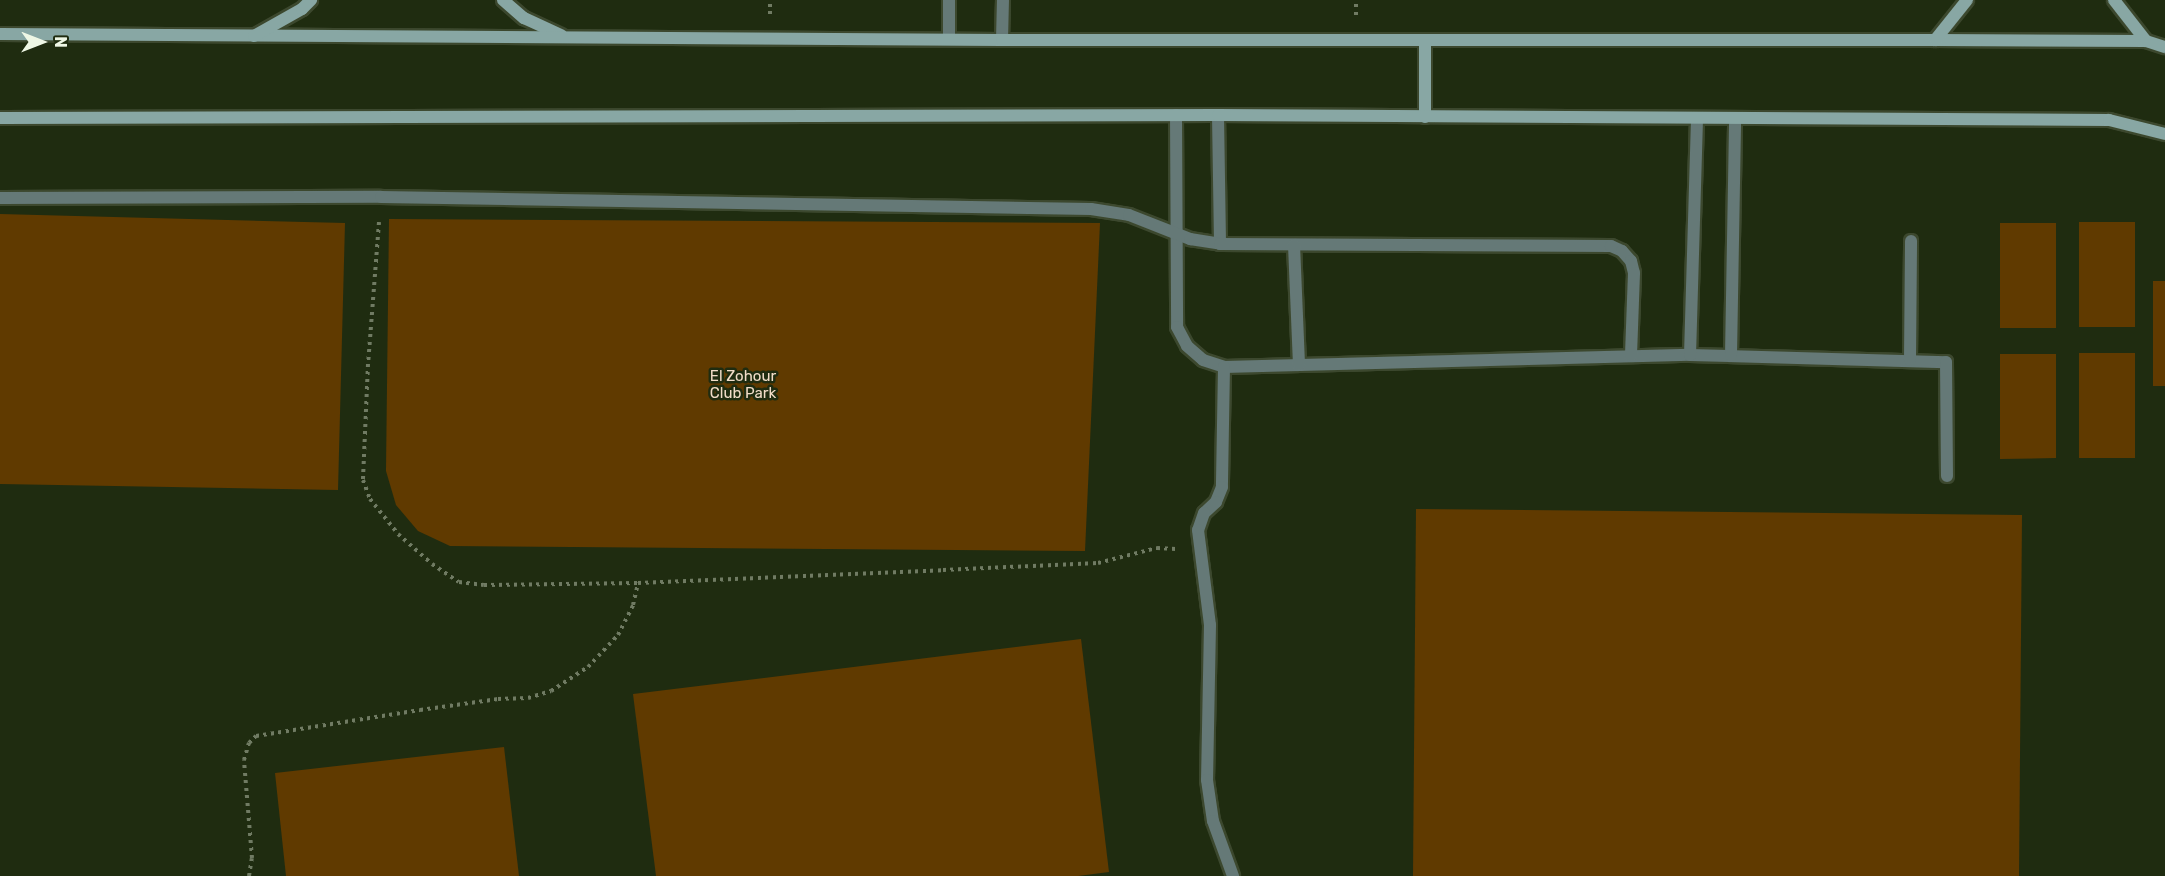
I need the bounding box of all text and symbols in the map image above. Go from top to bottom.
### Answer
north arrow [12,12,72,72]
text: N [51,36,70,48]
park label: El Zohour Club Park [710,367,776,402]

